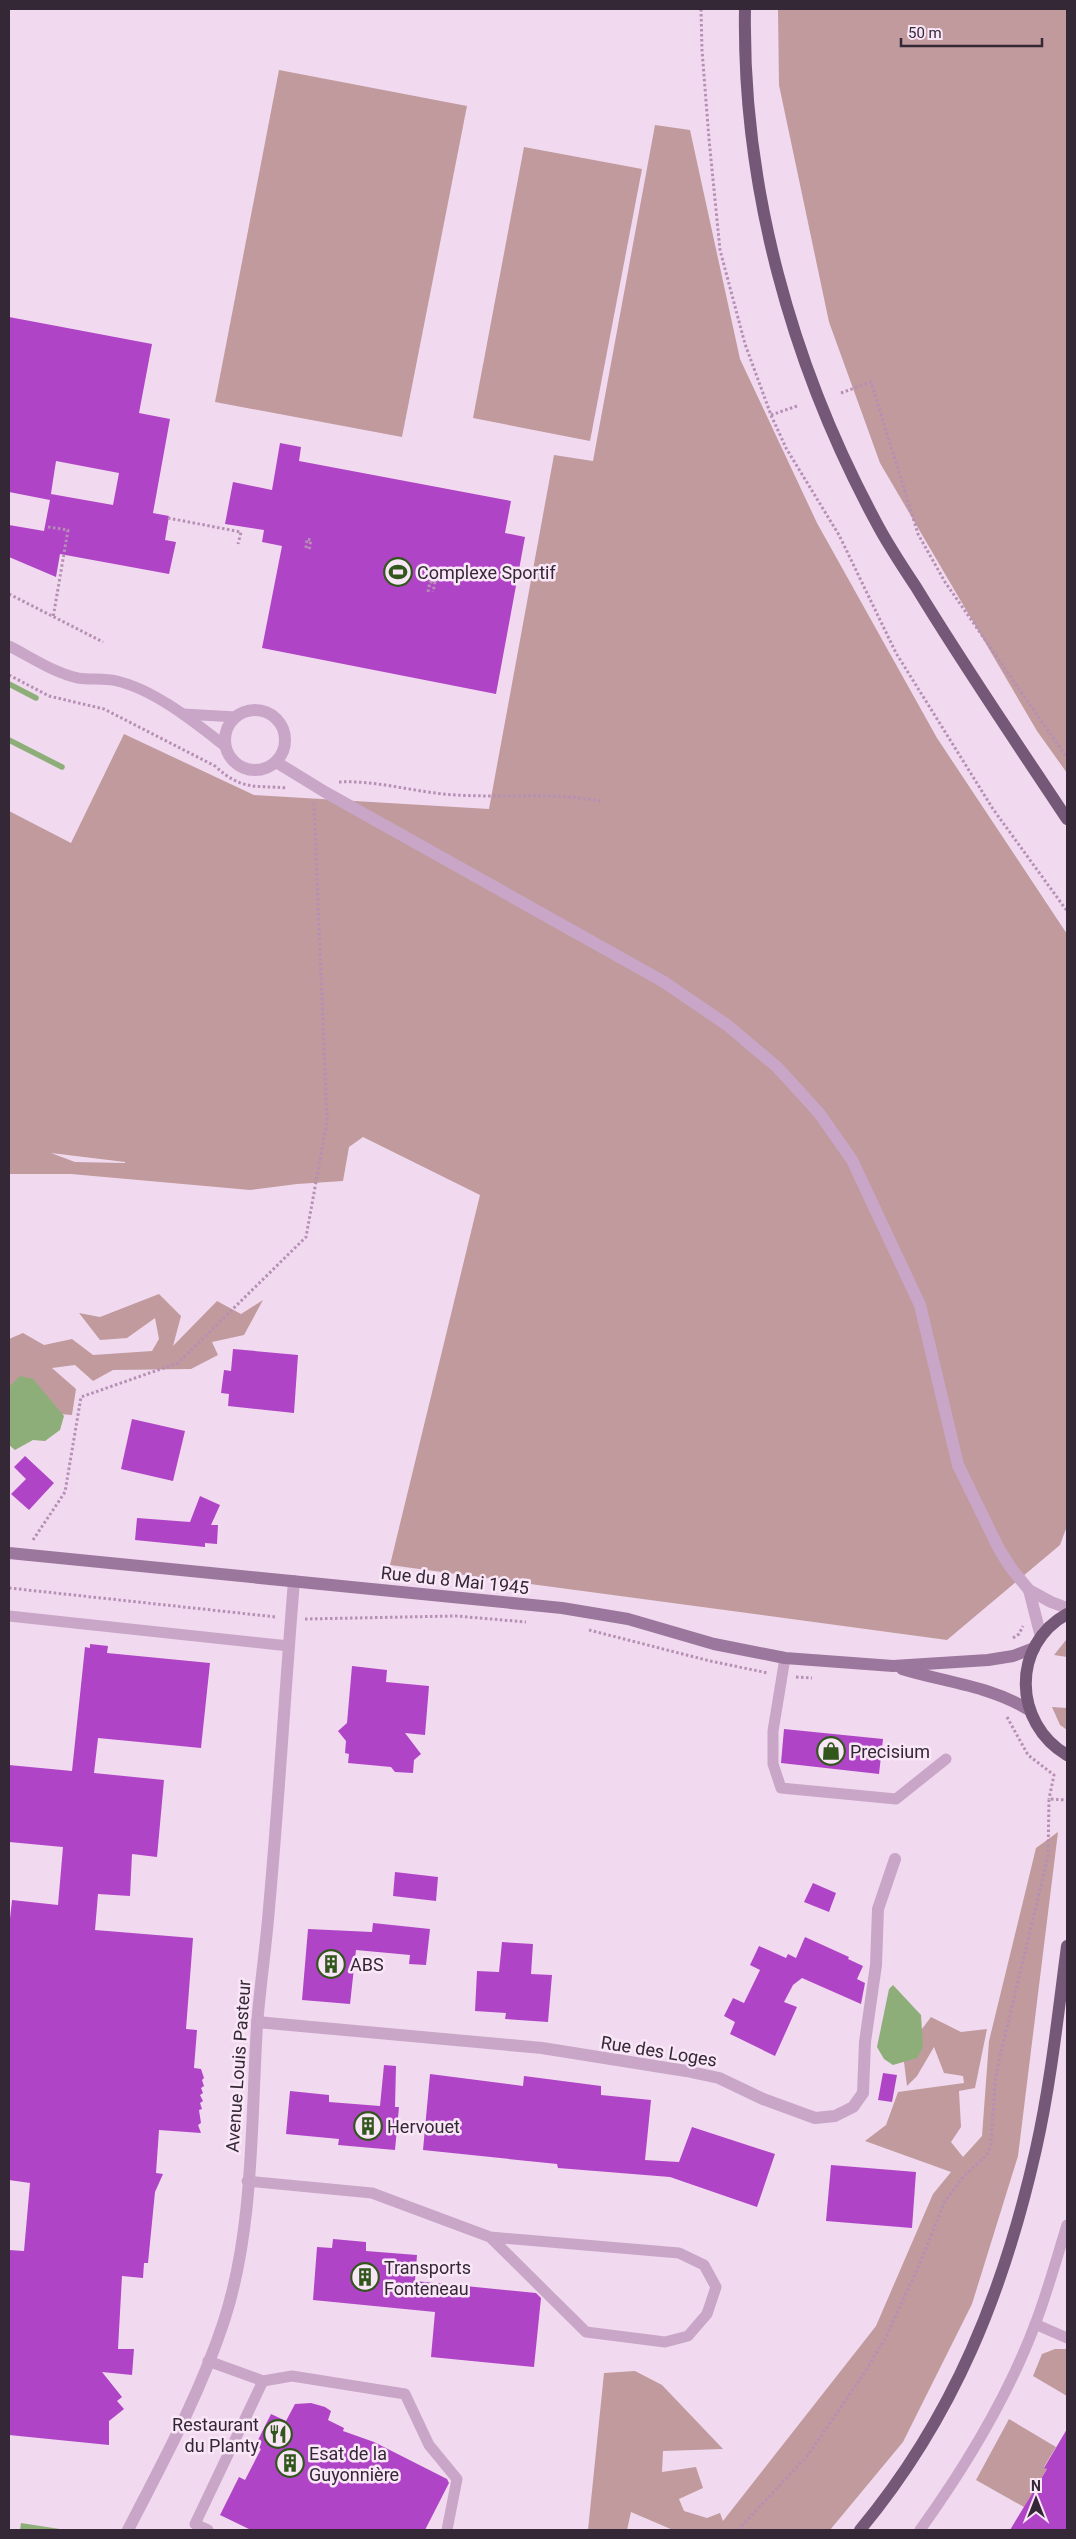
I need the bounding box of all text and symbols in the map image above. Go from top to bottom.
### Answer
scale bar [901,15,1042,47]
text: 50 m [908,24,942,42]
sports icon: Complexe Sportif [383,557,413,587]
place label: Complexe Sportif [417,562,556,583]
street label: Rue du 8 Mai 1945 [380,1562,530,1598]
shop icon: Precisium [816,1736,846,1766]
place label: Precisium [850,1741,930,1762]
building icon: ABS [316,1949,346,1979]
place label: ABS [350,1954,384,1975]
street label: Avenue Louis Pasteur [221,1979,255,2153]
street label: Rue des Loges [599,2031,719,2071]
building icon: Hervouet [353,2111,383,2141]
place label: Hervouet [387,2116,460,2137]
place label: Transports Fonteneau [384,2257,471,2299]
building icon: Transports Fonteneau [350,2262,380,2292]
place label: Restaurant du Planty [172,2414,259,2456]
restaurant icon: Restaurant du Planty [263,2419,293,2449]
place label: Esat de la Guyonnière [309,2443,399,2485]
building icon: Esat de la Guyonnière [275,2448,305,2478]
north arrow [1011,2474,1061,2524]
text: N [1031,2478,1041,2494]

